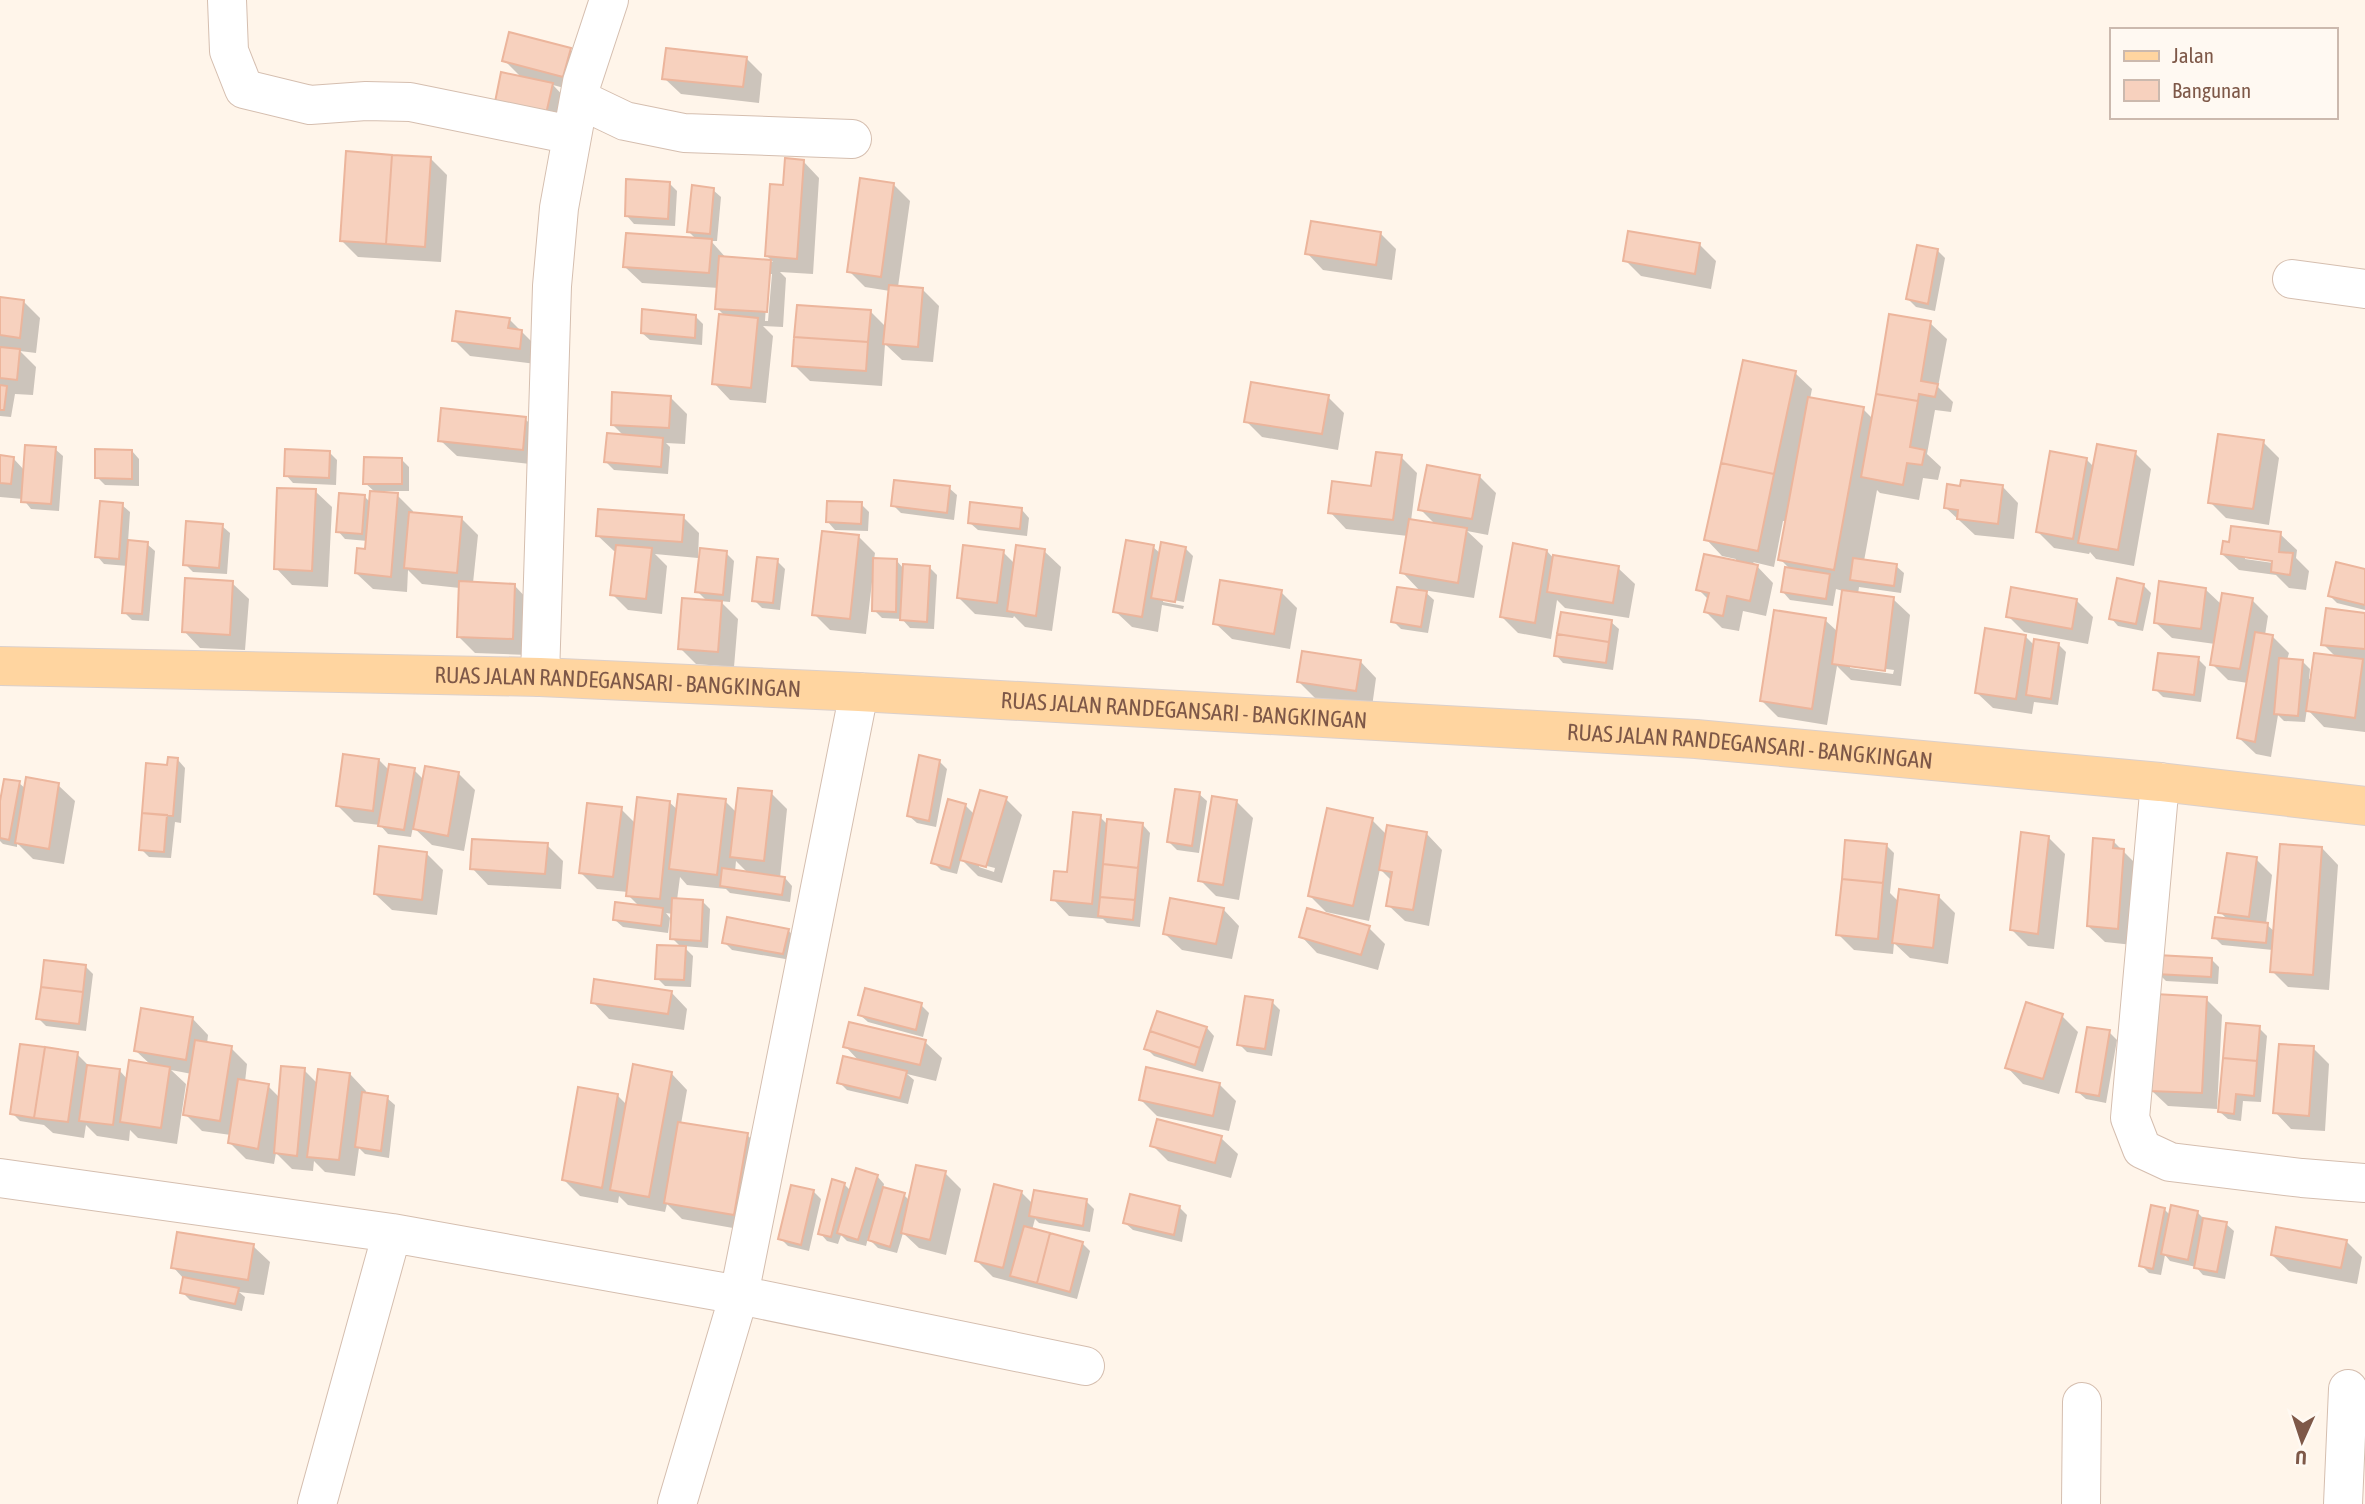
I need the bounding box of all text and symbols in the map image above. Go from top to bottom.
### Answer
legend [2110,28,2337,119]
text: Jalan [2172,43,2214,67]
text: Bangunan [2172,78,2251,102]
street label: RUAS JALAN RANDEGANSARI - BANGKINGAN [434,662,802,702]
street label: RUAS JALAN RANDEGANSARI - BANGKINGAN [1000,687,1368,734]
street label: RUAS JALAN RANDEGANSARI - BANGKINGAN [1566,719,1934,774]
north arrow [2267,1406,2337,1476]
text: U [2295,1447,2307,1469]

